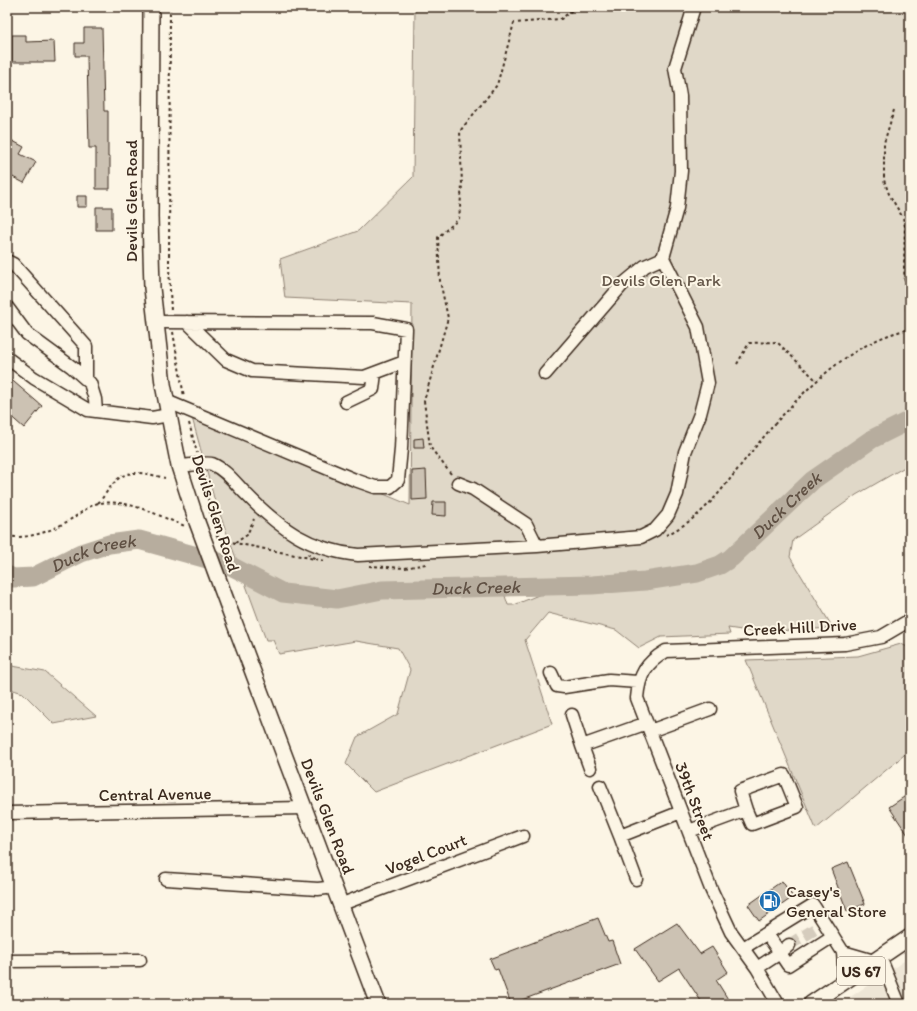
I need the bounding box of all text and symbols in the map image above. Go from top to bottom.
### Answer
street label: Devils Glen Road [121,139,141,262]
park label: Devils Glen Park [601,270,721,290]
street label: Devils Glen Road [188,452,245,575]
water label: Duck Creek [746,466,827,544]
water label: Duck Creek [47,529,139,578]
water label: Duck Creek [431,576,522,600]
street label: Creek Hill Drive [743,614,857,640]
street label: Devils Glen Road [297,755,360,877]
street label: 39th Street [671,759,719,844]
street label: Central Avenue [98,783,212,805]
street label: Vogel Court [382,829,470,879]
place label: Casey's General Store [786,881,887,921]
fuel station icon: Casey's General Store [757,888,783,914]
road number: US 67 [837,957,885,985]

